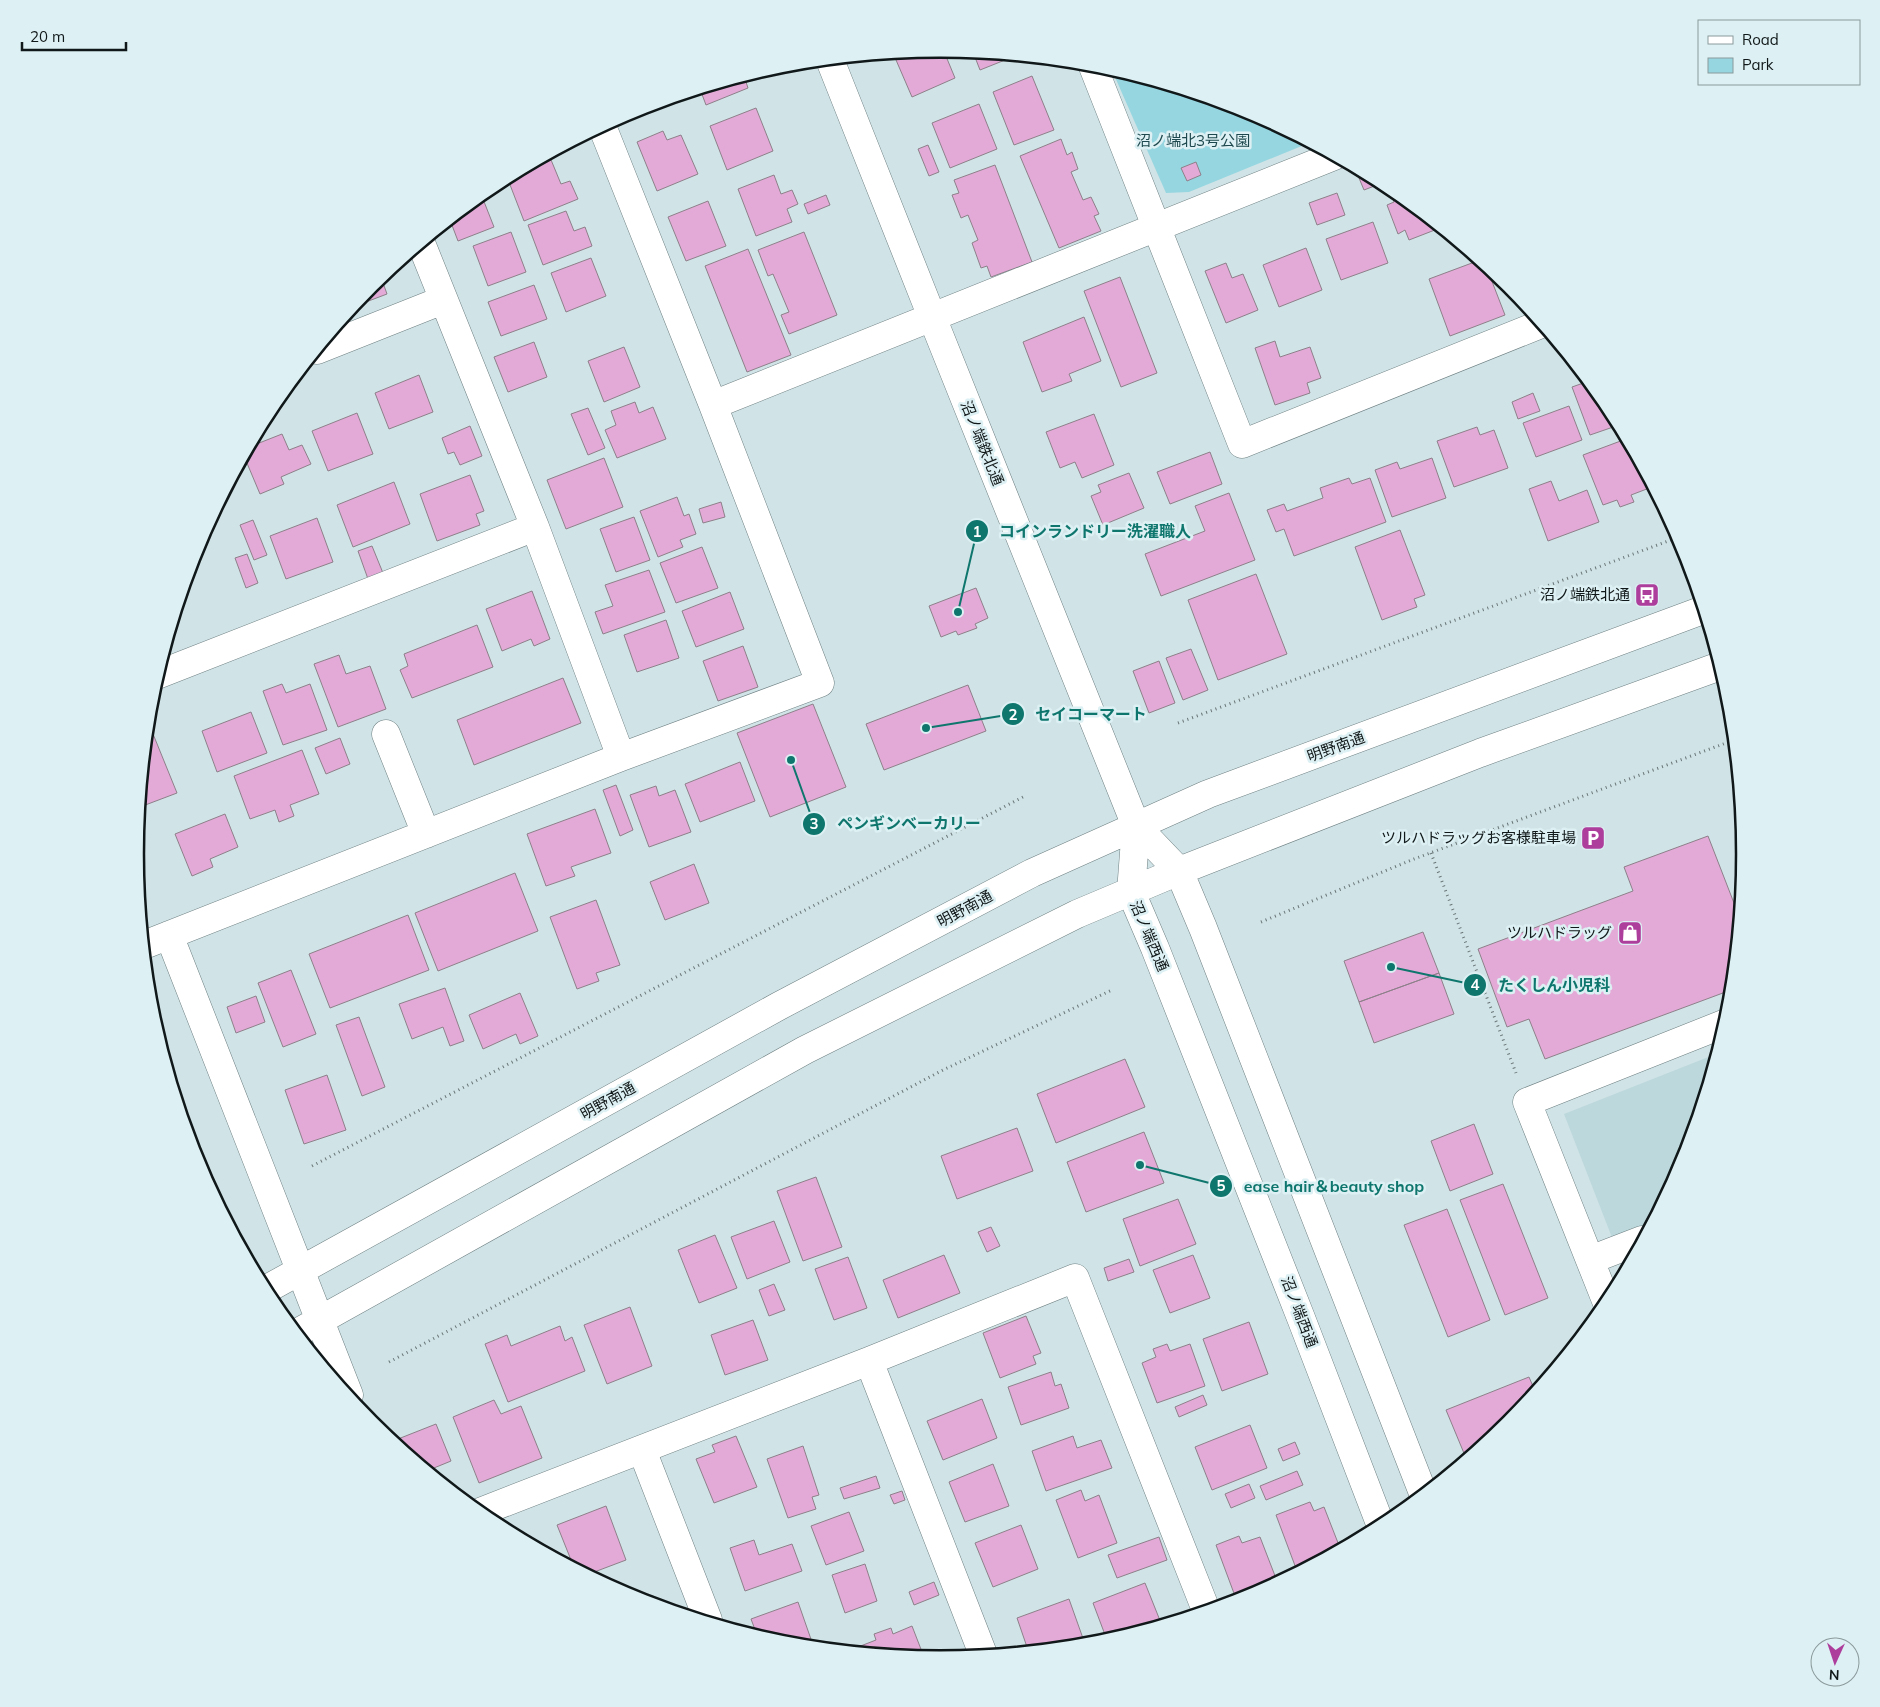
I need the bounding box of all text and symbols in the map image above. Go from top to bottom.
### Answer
scale bar [22,20,126,52]
legend [1698,20,1860,85]
text: 20 m [30,27,65,46]
text: Road [1742,30,1779,49]
text: Park [1742,55,1774,74]
park label: 沼ノ端北3号公園 [1136,131,1250,150]
street label: 沼ノ端鉄北通 [957,398,1008,488]
callout: コインランドリー洗濯職人 [964,516,1201,547]
text: コインランドリー洗濯職人 [999,521,1191,541]
text: 1 [972,522,982,541]
bus stop icon: 沼ノ端鉄北通 [1634,582,1660,608]
place label: 沼ノ端鉄北通 [1540,585,1630,604]
callout: セイコーマート [1000,699,1157,730]
text: セイコーマート [1035,704,1147,724]
text: 2 [1008,705,1018,724]
street label: 明野南通 [1304,727,1367,766]
callout: ペンギンベーカリー [802,808,991,839]
text: ペンギンベーカリー [837,813,981,833]
text: 3 [809,814,819,833]
parking icon: ツルハドラッグお客様駐車場 [1580,825,1606,851]
place label: ツルハドラッグお客様駐車場 [1381,828,1576,847]
street label: 明野南通 [934,886,996,931]
street label: 沼ノ端西通 [1126,898,1173,974]
shop icon: ツルハドラッグ [1617,920,1643,946]
place label: ツルハドラッグ [1507,923,1612,942]
callout: たくしん小児科 [1463,970,1620,1001]
text: 4 [1470,975,1480,994]
text: たくしん小児科 [1498,975,1610,995]
street label: 明野南通 [577,1078,639,1123]
callout: ease hair＆beauty shop [1209,1171,1434,1202]
text: 5 [1216,1176,1226,1195]
text: ease hair＆beauty shop [1244,1176,1424,1196]
street label: 沼ノ端西通 [1277,1273,1322,1350]
north arrow [1810,1637,1860,1687]
text: N [1829,1666,1840,1684]

